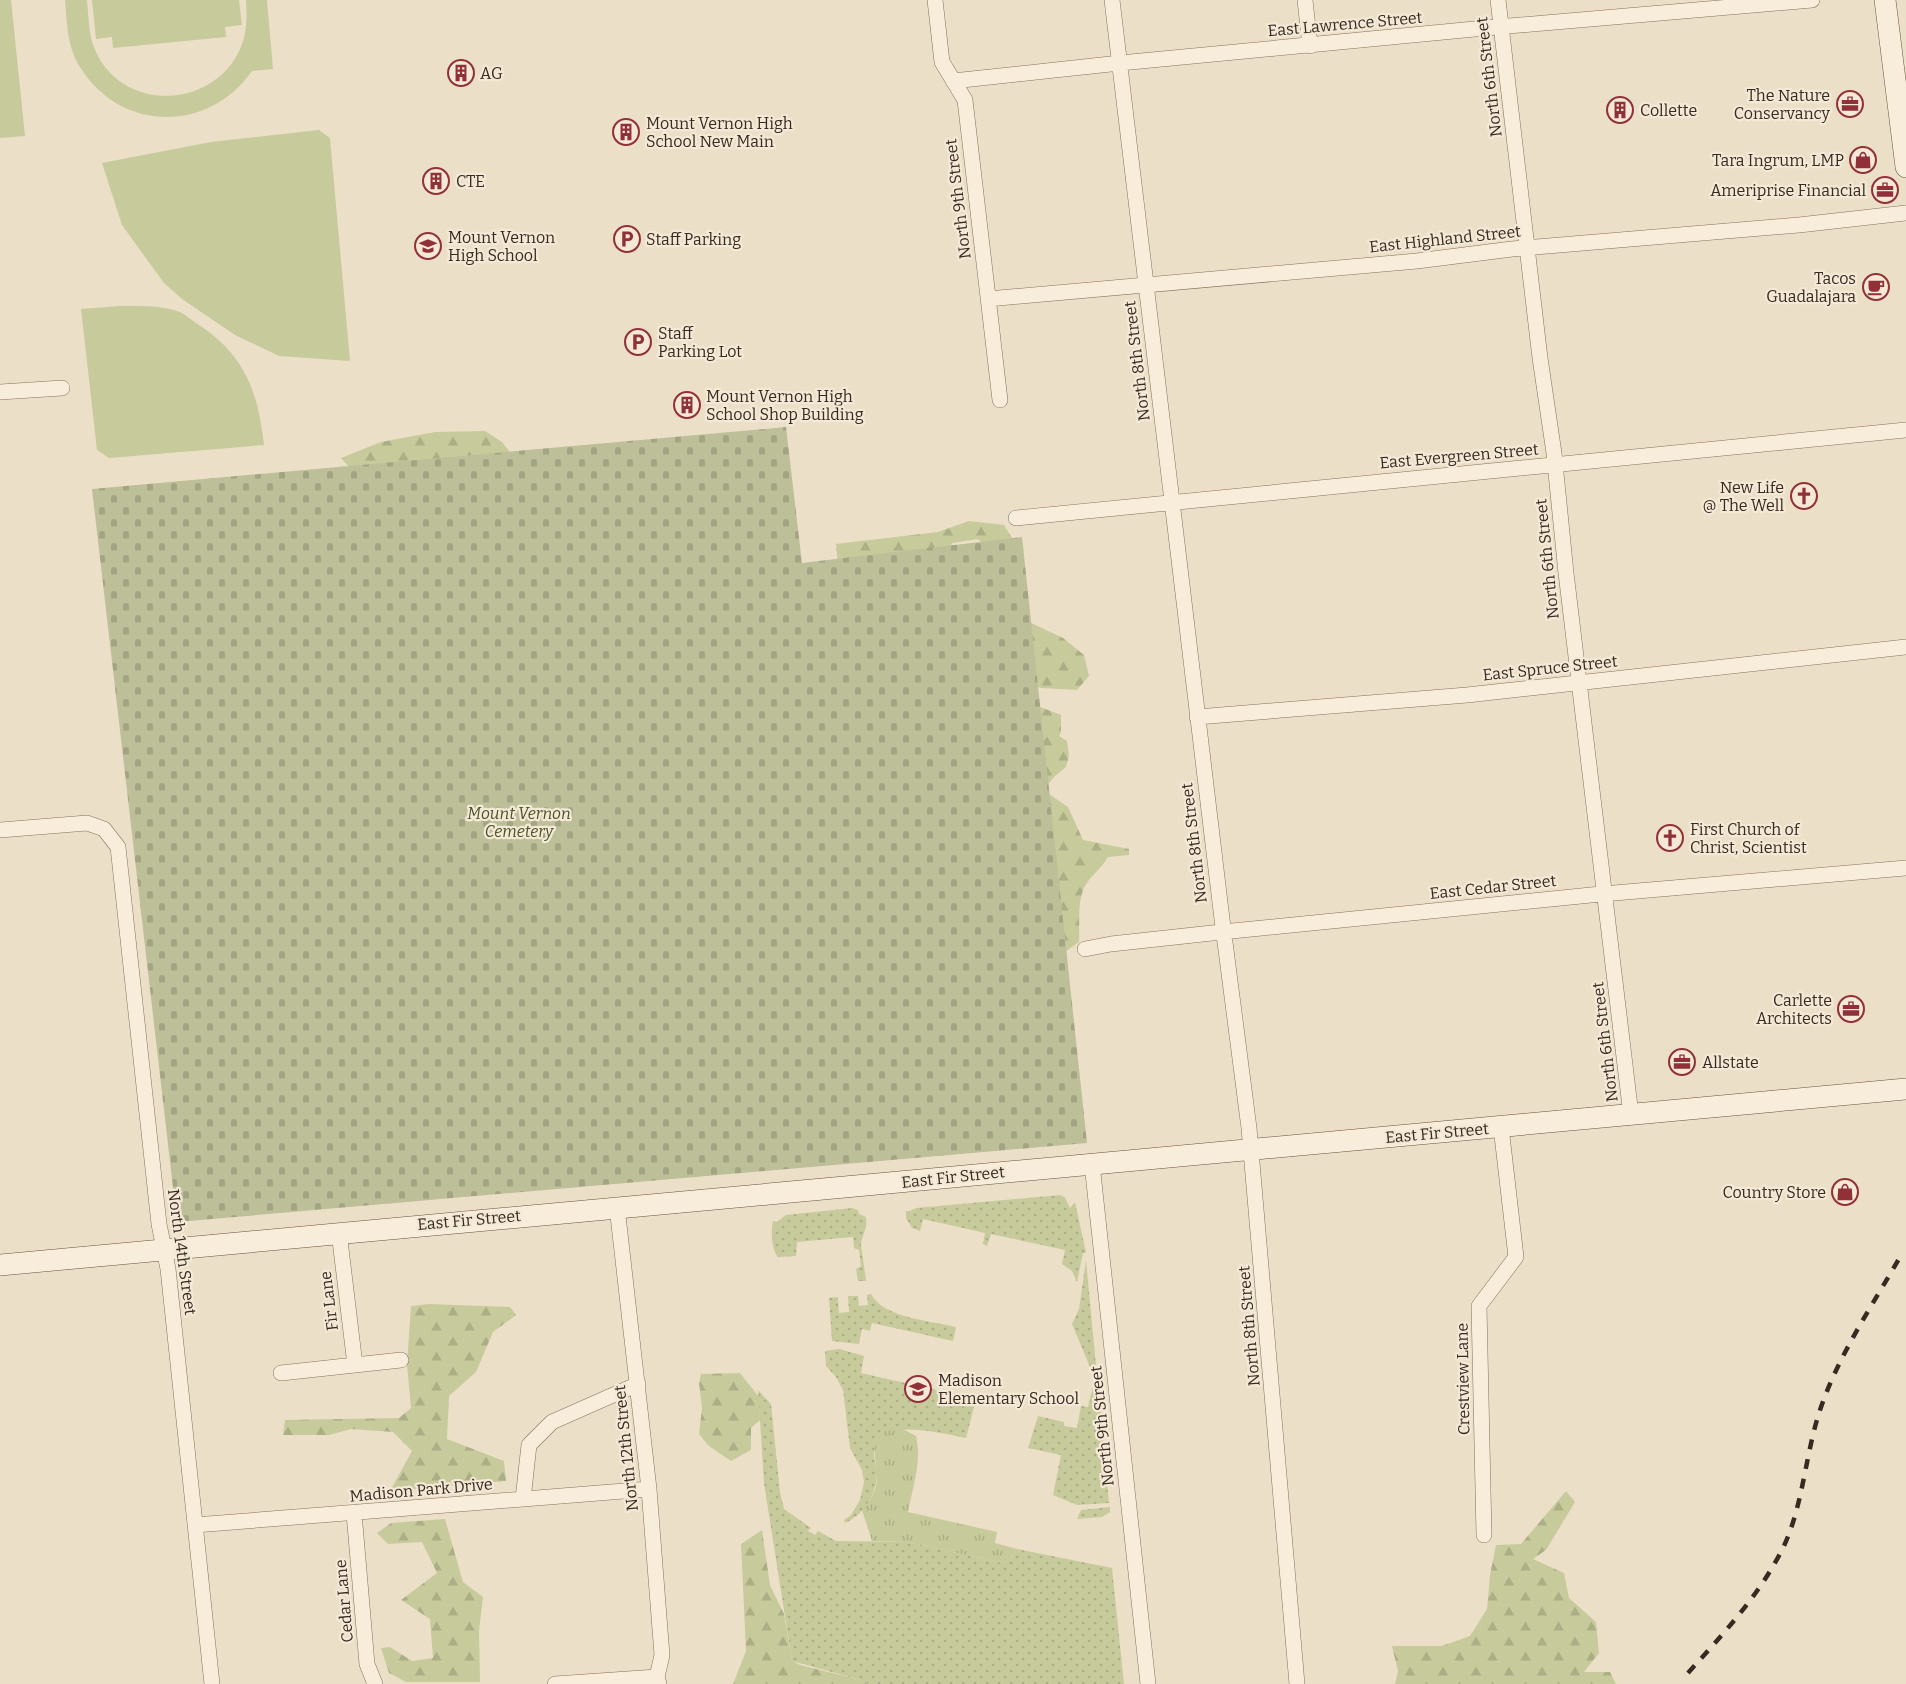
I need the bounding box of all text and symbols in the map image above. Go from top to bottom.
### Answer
street label: East Lawrence Street [1267,8,1423,40]
street label: North 6th Street [1472,16,1506,138]
building icon: AG [446,58,476,88]
place label: AG [480,64,503,83]
place label: The Nature Conservancy [1734,86,1831,123]
office icon: The Nature Conservancy [1835,89,1865,119]
building icon: Collette [1605,95,1635,125]
place label: Collette [1640,101,1697,120]
place label: Mount Vernon High School New Main [646,114,793,151]
building icon: Mount Vernon High School New Main [611,117,641,147]
street label: North 9th Street [941,138,975,260]
shop icon: Tara Ingrum, LMP [1848,145,1878,175]
place label: Tara Ingrum, LMP [1712,151,1844,170]
building icon: CTE [421,166,451,196]
place label: CTE [456,172,485,191]
office icon: Ameriprise Financial [1870,175,1900,205]
place label: Ameriprise Financial [1710,181,1866,200]
street label: East Highland Street [1368,222,1522,256]
parking icon: Staff Parking [612,224,642,254]
place label: Mount Vernon High School [448,228,555,265]
place label: Staff Parking [646,230,741,249]
school or university icon: Mount Vernon High School [413,231,443,261]
place label: Tacos Guadalajara [1766,269,1856,306]
cafe icon: Tacos Guadalajara [1861,272,1891,302]
street label: North 8th Street [1120,300,1154,422]
place label: Staff Parking Lot [658,324,742,361]
parking icon: Staff Parking Lot [623,327,653,357]
place label: Mount Vernon High School Shop Building [706,387,864,424]
building icon: Mount Vernon High School Shop Building [672,390,702,420]
street label: East Evergreen Street [1379,440,1539,472]
place label: New Life @ The Well [1703,478,1784,515]
church icon: New Life @ The Well [1789,481,1819,511]
street label: North 6th Street [1531,498,1563,620]
street label: East Spruce Street [1482,651,1619,685]
street label: North 8th Street [1177,782,1211,904]
park label: Mount Vernon Cemetery [467,804,571,841]
place label: First Church of Christ, Scientist [1690,820,1807,857]
church icon: First Church of Christ, Scientist [1655,823,1685,853]
street label: East Cedar Street [1429,871,1557,903]
street label: North 6th Street [1588,981,1622,1103]
place label: Carlette Architects [1756,991,1832,1028]
office icon: Carlette Architects [1836,994,1866,1024]
office icon: Allstate [1667,1047,1697,1077]
place label: Allstate [1702,1053,1759,1072]
street label: East Fir Street [1384,1119,1490,1147]
street label: East Fir Street [900,1162,1006,1192]
shop icon: Country Store [1830,1177,1860,1207]
place label: Country Store [1723,1183,1826,1202]
street label: North 14th Street [164,1188,200,1317]
street label: East Fir Street [416,1206,522,1234]
street label: North 8th Street [1234,1265,1264,1387]
street label: Fir Lane [316,1270,342,1332]
street label: Crestview Lane [1453,1323,1473,1435]
street label: North 9th Street [1086,1365,1118,1487]
place label: Madison Elementary School [938,1371,1079,1408]
school or university icon: Madison Elementary School [903,1374,933,1404]
street label: North 12th Street [610,1384,642,1512]
street label: Madison Park Drive [349,1474,493,1506]
street label: Cedar Lane [331,1559,357,1643]

